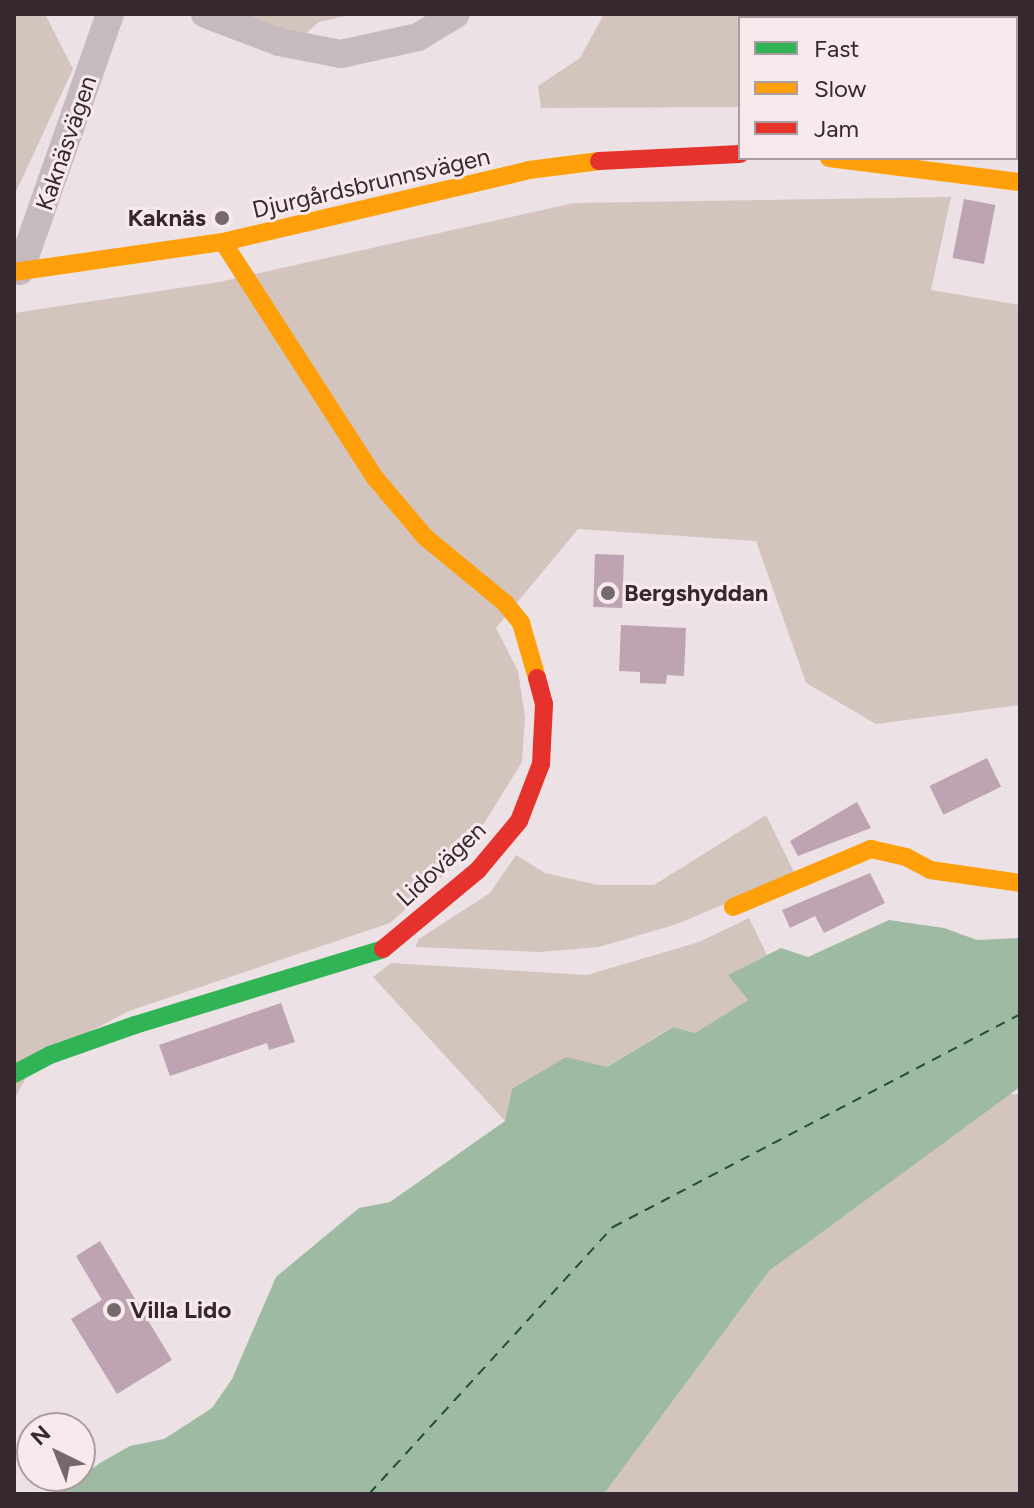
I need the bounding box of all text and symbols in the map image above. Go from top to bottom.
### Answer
legend [738,16,1018,160]
text: Fast [814,34,859,63]
street label: Kaknäsvägen [30,72,102,214]
text: Slow [814,74,866,103]
text: Jam [814,114,859,143]
street label: Djurgårdsbrunnsvägen [249,142,493,224]
place label: Kaknäs [128,204,206,232]
marker: Kaknäs [213,209,231,227]
place label: Bergshyddan [624,579,768,607]
marker: Bergshyddan [599,584,617,602]
street label: Lidovägen [391,816,491,912]
place label: Villa Lido [130,1296,231,1324]
marker: Villa Lido [105,1301,123,1319]
north arrow [16,1412,96,1492]
text: N [25,1420,56,1451]

